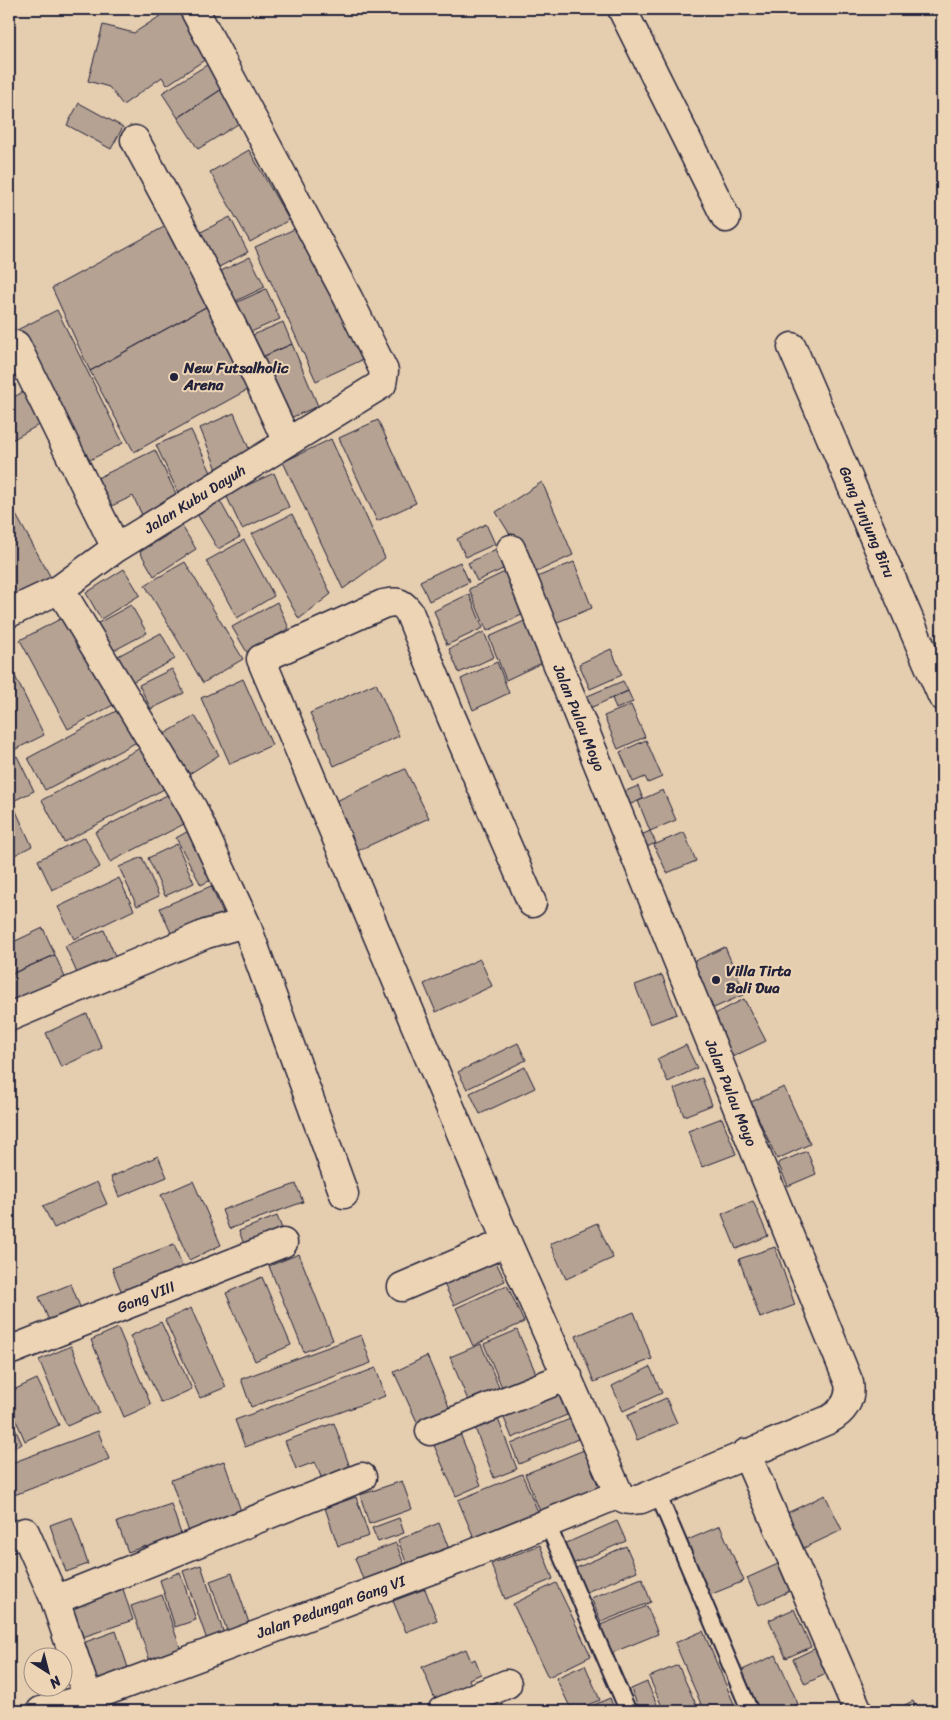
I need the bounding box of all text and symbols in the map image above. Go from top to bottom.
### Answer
place label: New Futsalholic Arena [183,355,289,398]
marker: New Futsalholic Arena [168,371,180,383]
street label: Jalan Kubu Dayuh [138,457,251,541]
street label: Gang Tunjung Biru [832,462,902,582]
street label: Jalan Pulau Moyo [545,659,613,776]
place label: Villa Tirta Bali Dua [726,958,792,1001]
marker: Villa Tirta Bali Dua [710,974,722,986]
street label: Jalan Pulau Moyo [697,1034,765,1151]
street label: Gang VIII [113,1273,179,1320]
street label: Jalan Pedungan Gang VI [252,1568,410,1646]
north arrow [22,1648,72,1698]
text: N [44,1669,67,1695]

